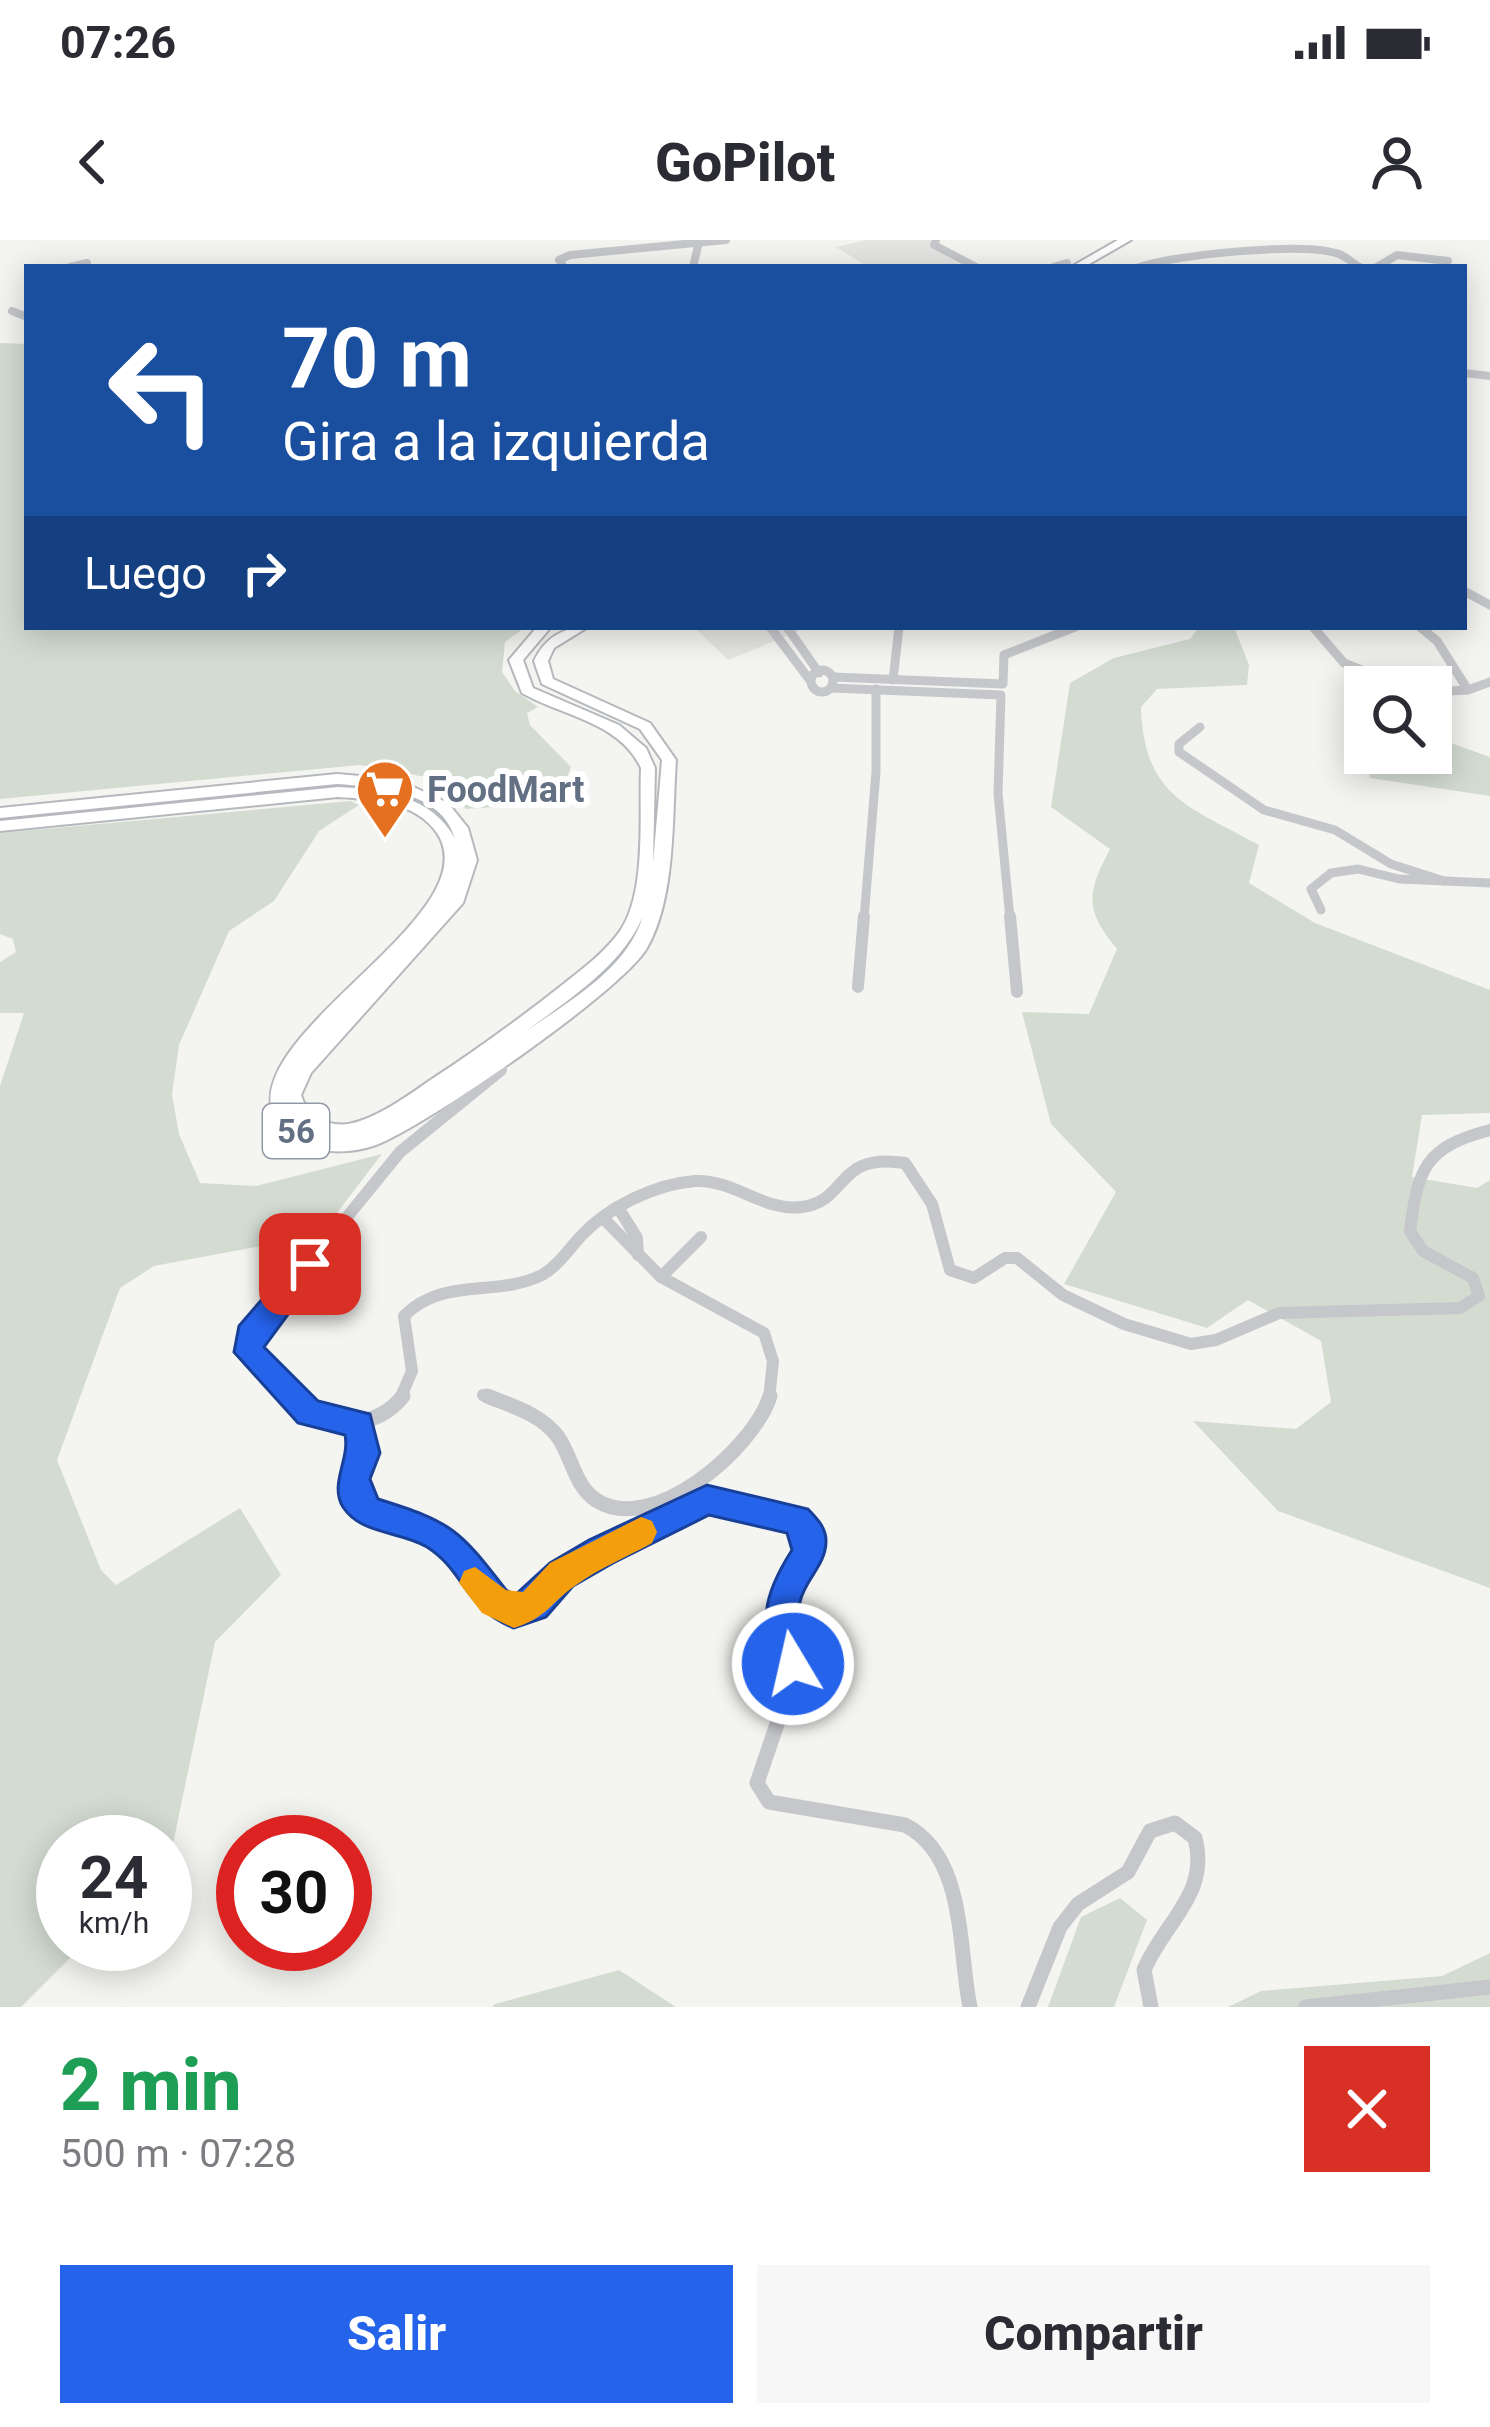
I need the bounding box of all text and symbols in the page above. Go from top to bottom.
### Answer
text: 07:26 [60,16,176,69]
icon: back [60,129,126,195]
icon: person [1364,129,1430,195]
text: GoPilot [655,131,835,194]
text: 70 m [282,309,472,408]
icon: left [84,312,240,468]
text: Gira a la izquierda [282,410,710,473]
icon: right [231,540,297,606]
text: Luego [84,547,207,600]
map controls [1344,666,1452,774]
button: search [1344,666,1452,774]
supermarket icon: FoodMart [354,758,416,840]
place label: FoodMart [427,769,584,811]
road number: 56 [263,1104,329,1158]
pin [259,1213,361,1315]
icon: arrive [277,1231,343,1297]
position arrow [730,1601,856,1727]
speed limit sign: 30 [216,1815,372,1971]
text: 24 [80,1842,148,1913]
text: km/h [79,1905,149,1940]
text: 2 min [60,2043,242,2128]
button: close [1304,2046,1430,2172]
text: 500 m · 07:28 [60,2131,296,2177]
button: Salir [60,2265,733,2403]
button: Compartir [757,2265,1430,2403]

